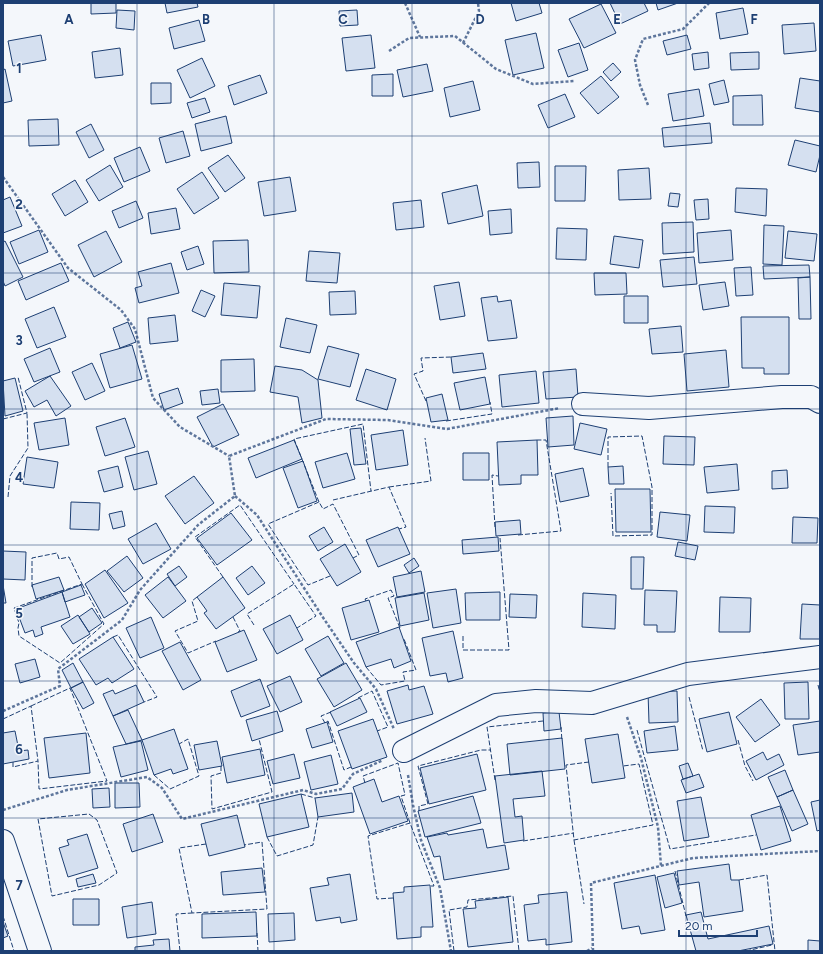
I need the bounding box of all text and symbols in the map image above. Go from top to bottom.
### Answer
text: A [64,12,74,27]
text: B [202,12,210,27]
text: C [338,12,348,27]
text: D [475,12,485,27]
text: E [613,12,621,27]
text: F [750,12,758,27]
text: 1 [16,61,22,76]
text: 2 [15,197,23,212]
text: 3 [15,333,23,348]
text: 4 [15,470,23,485]
text: 5 [15,606,23,621]
text: 6 [15,742,23,757]
text: 7 [15,878,23,893]
scale bar [679,912,757,938]
text: 20 m [685,919,713,933]

